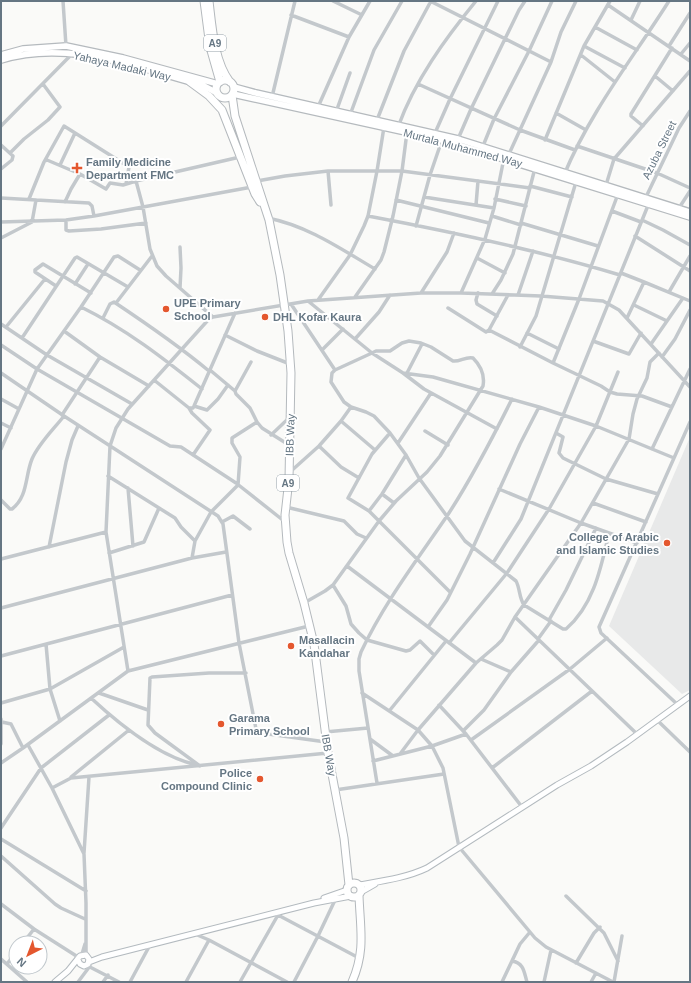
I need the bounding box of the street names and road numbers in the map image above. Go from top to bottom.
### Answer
road number: A9 [204,35,226,51]
street label: Yahaya Madaki Way [72,49,172,83]
street label: Azuba Street [640,119,678,181]
street label: Murtala Muhammed Way [402,126,524,170]
street label: IBB Way [283,413,297,456]
road number: A9 [277,475,299,491]
street label: IBB Way [319,733,339,777]

